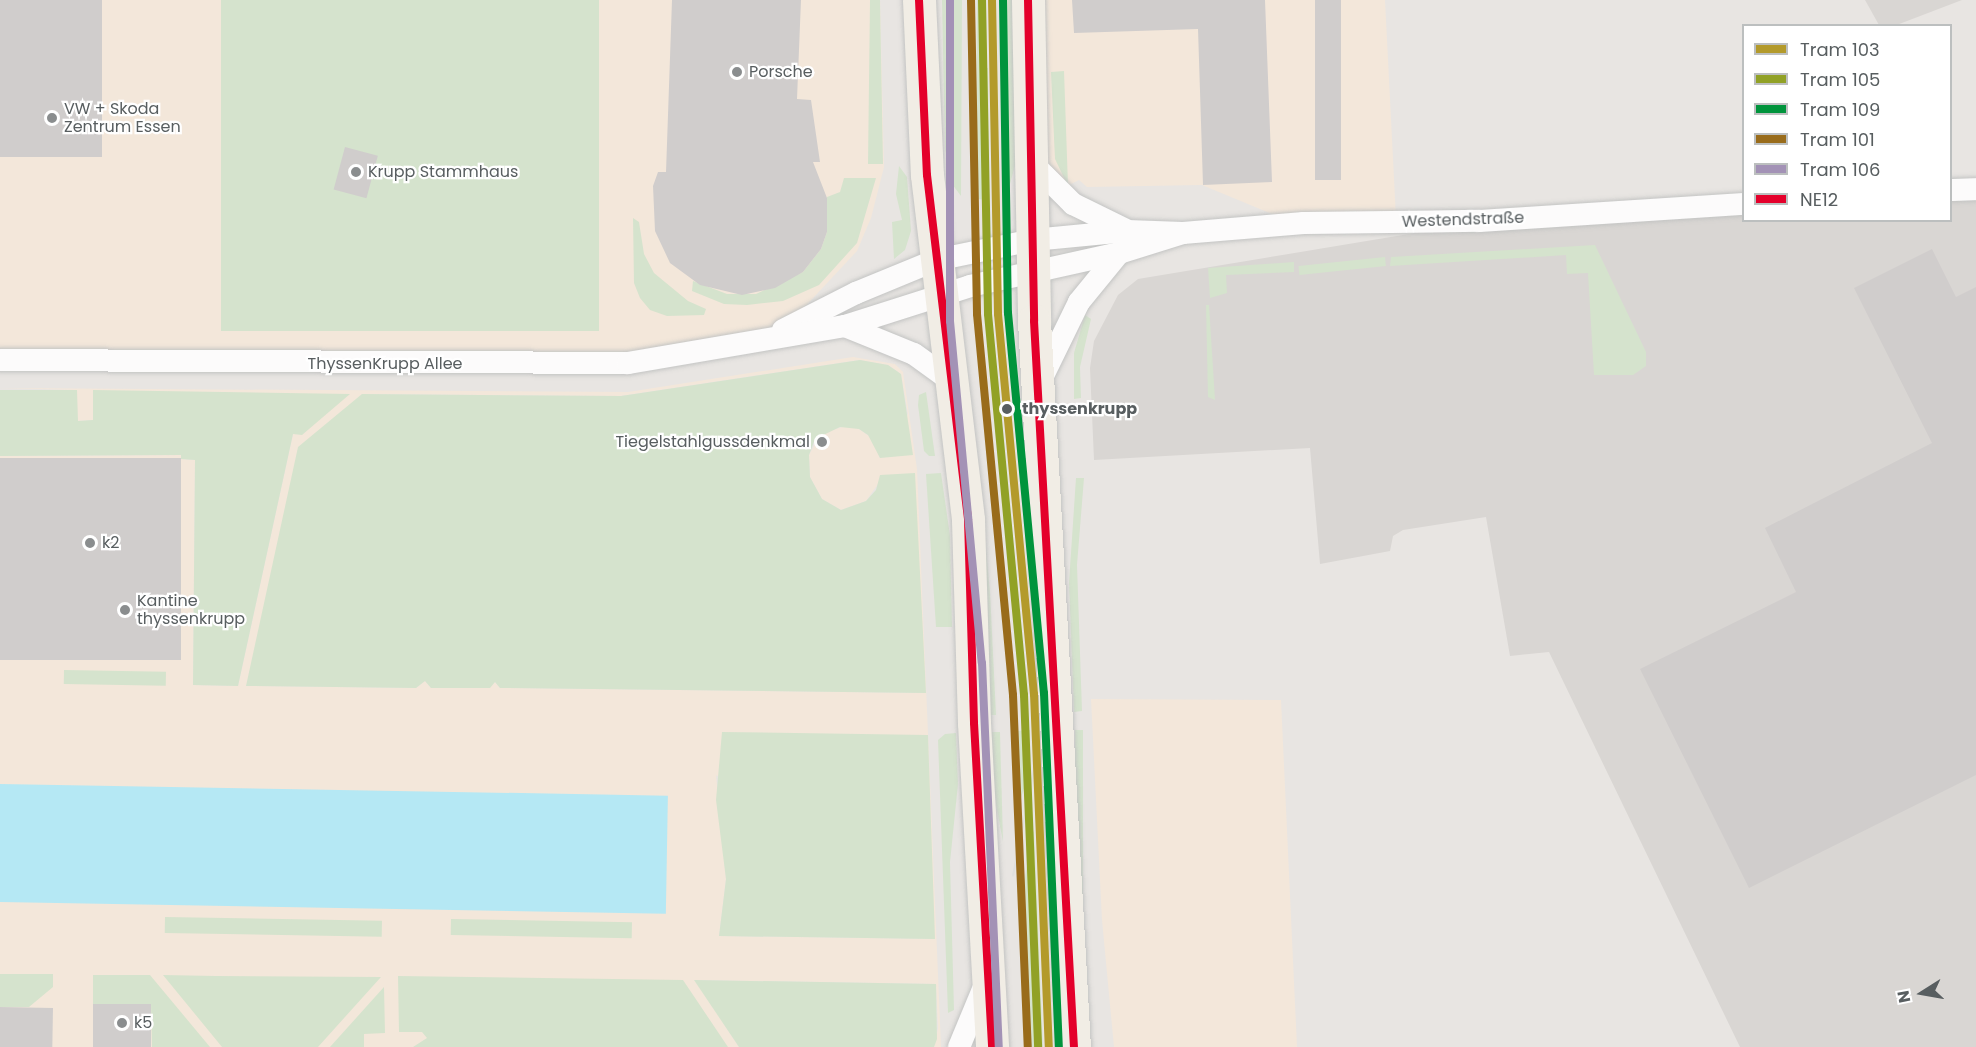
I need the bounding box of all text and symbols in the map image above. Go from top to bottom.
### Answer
legend [1742,24,1952,222]
text: Tram 103 [1800,37,1880,62]
place label: Porsche [749,62,813,82]
marker: Porsche [730,65,744,79]
text: Tram 105 [1800,67,1880,92]
text: Tram 109 [1800,97,1880,122]
place label: VW + Skoda Zentrum Essen [64,99,181,137]
marker: VW + Skoda Zentrum Essen [45,111,59,125]
text: Tram 101 [1800,127,1875,152]
text: Tram 106 [1800,157,1880,182]
place label: Krupp Stammhaus [368,162,518,182]
marker: Krupp Stammhaus [349,165,363,179]
text: NE12 [1800,187,1838,212]
street label: Westendstraße [1401,208,1525,232]
street label: ThyssenKrupp Allee [308,354,462,374]
marker: thyssenkrupp [997,399,1017,419]
place label: thyssenkrupp [1022,399,1137,419]
place label: Tiegelstahlgussdenkmal [615,432,810,452]
marker: Tiegelstahlgussdenkmal [815,435,829,449]
place label: k2 [102,533,119,553]
marker: k2 [83,536,97,550]
place label: Kantine thyssenkrupp [137,591,245,629]
marker: Kantine thyssenkrupp [118,603,132,617]
north arrow [1892,963,1952,1023]
text: N [1891,988,1916,1005]
place label: k5 [134,1013,152,1033]
marker: k5 [115,1016,129,1030]

